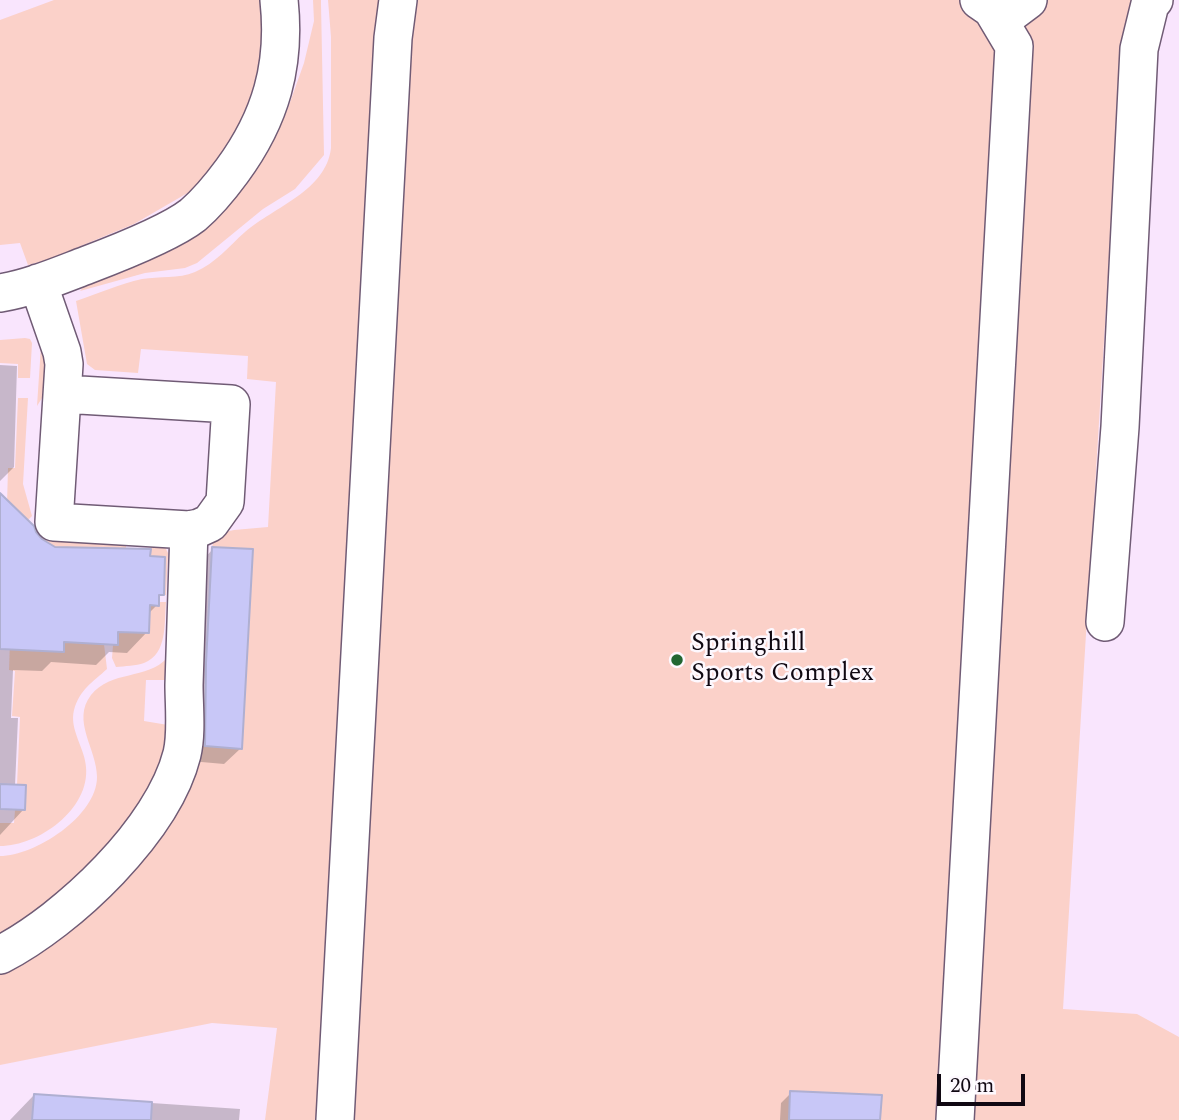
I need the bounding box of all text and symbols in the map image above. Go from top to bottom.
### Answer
place label: Springhill Sports Complex [691,629,874,690]
marker: Springhill Sports Complex [669,652,685,668]
scale bar [941,1060,1028,1104]
text: 20 m [950,1070,994,1102]

